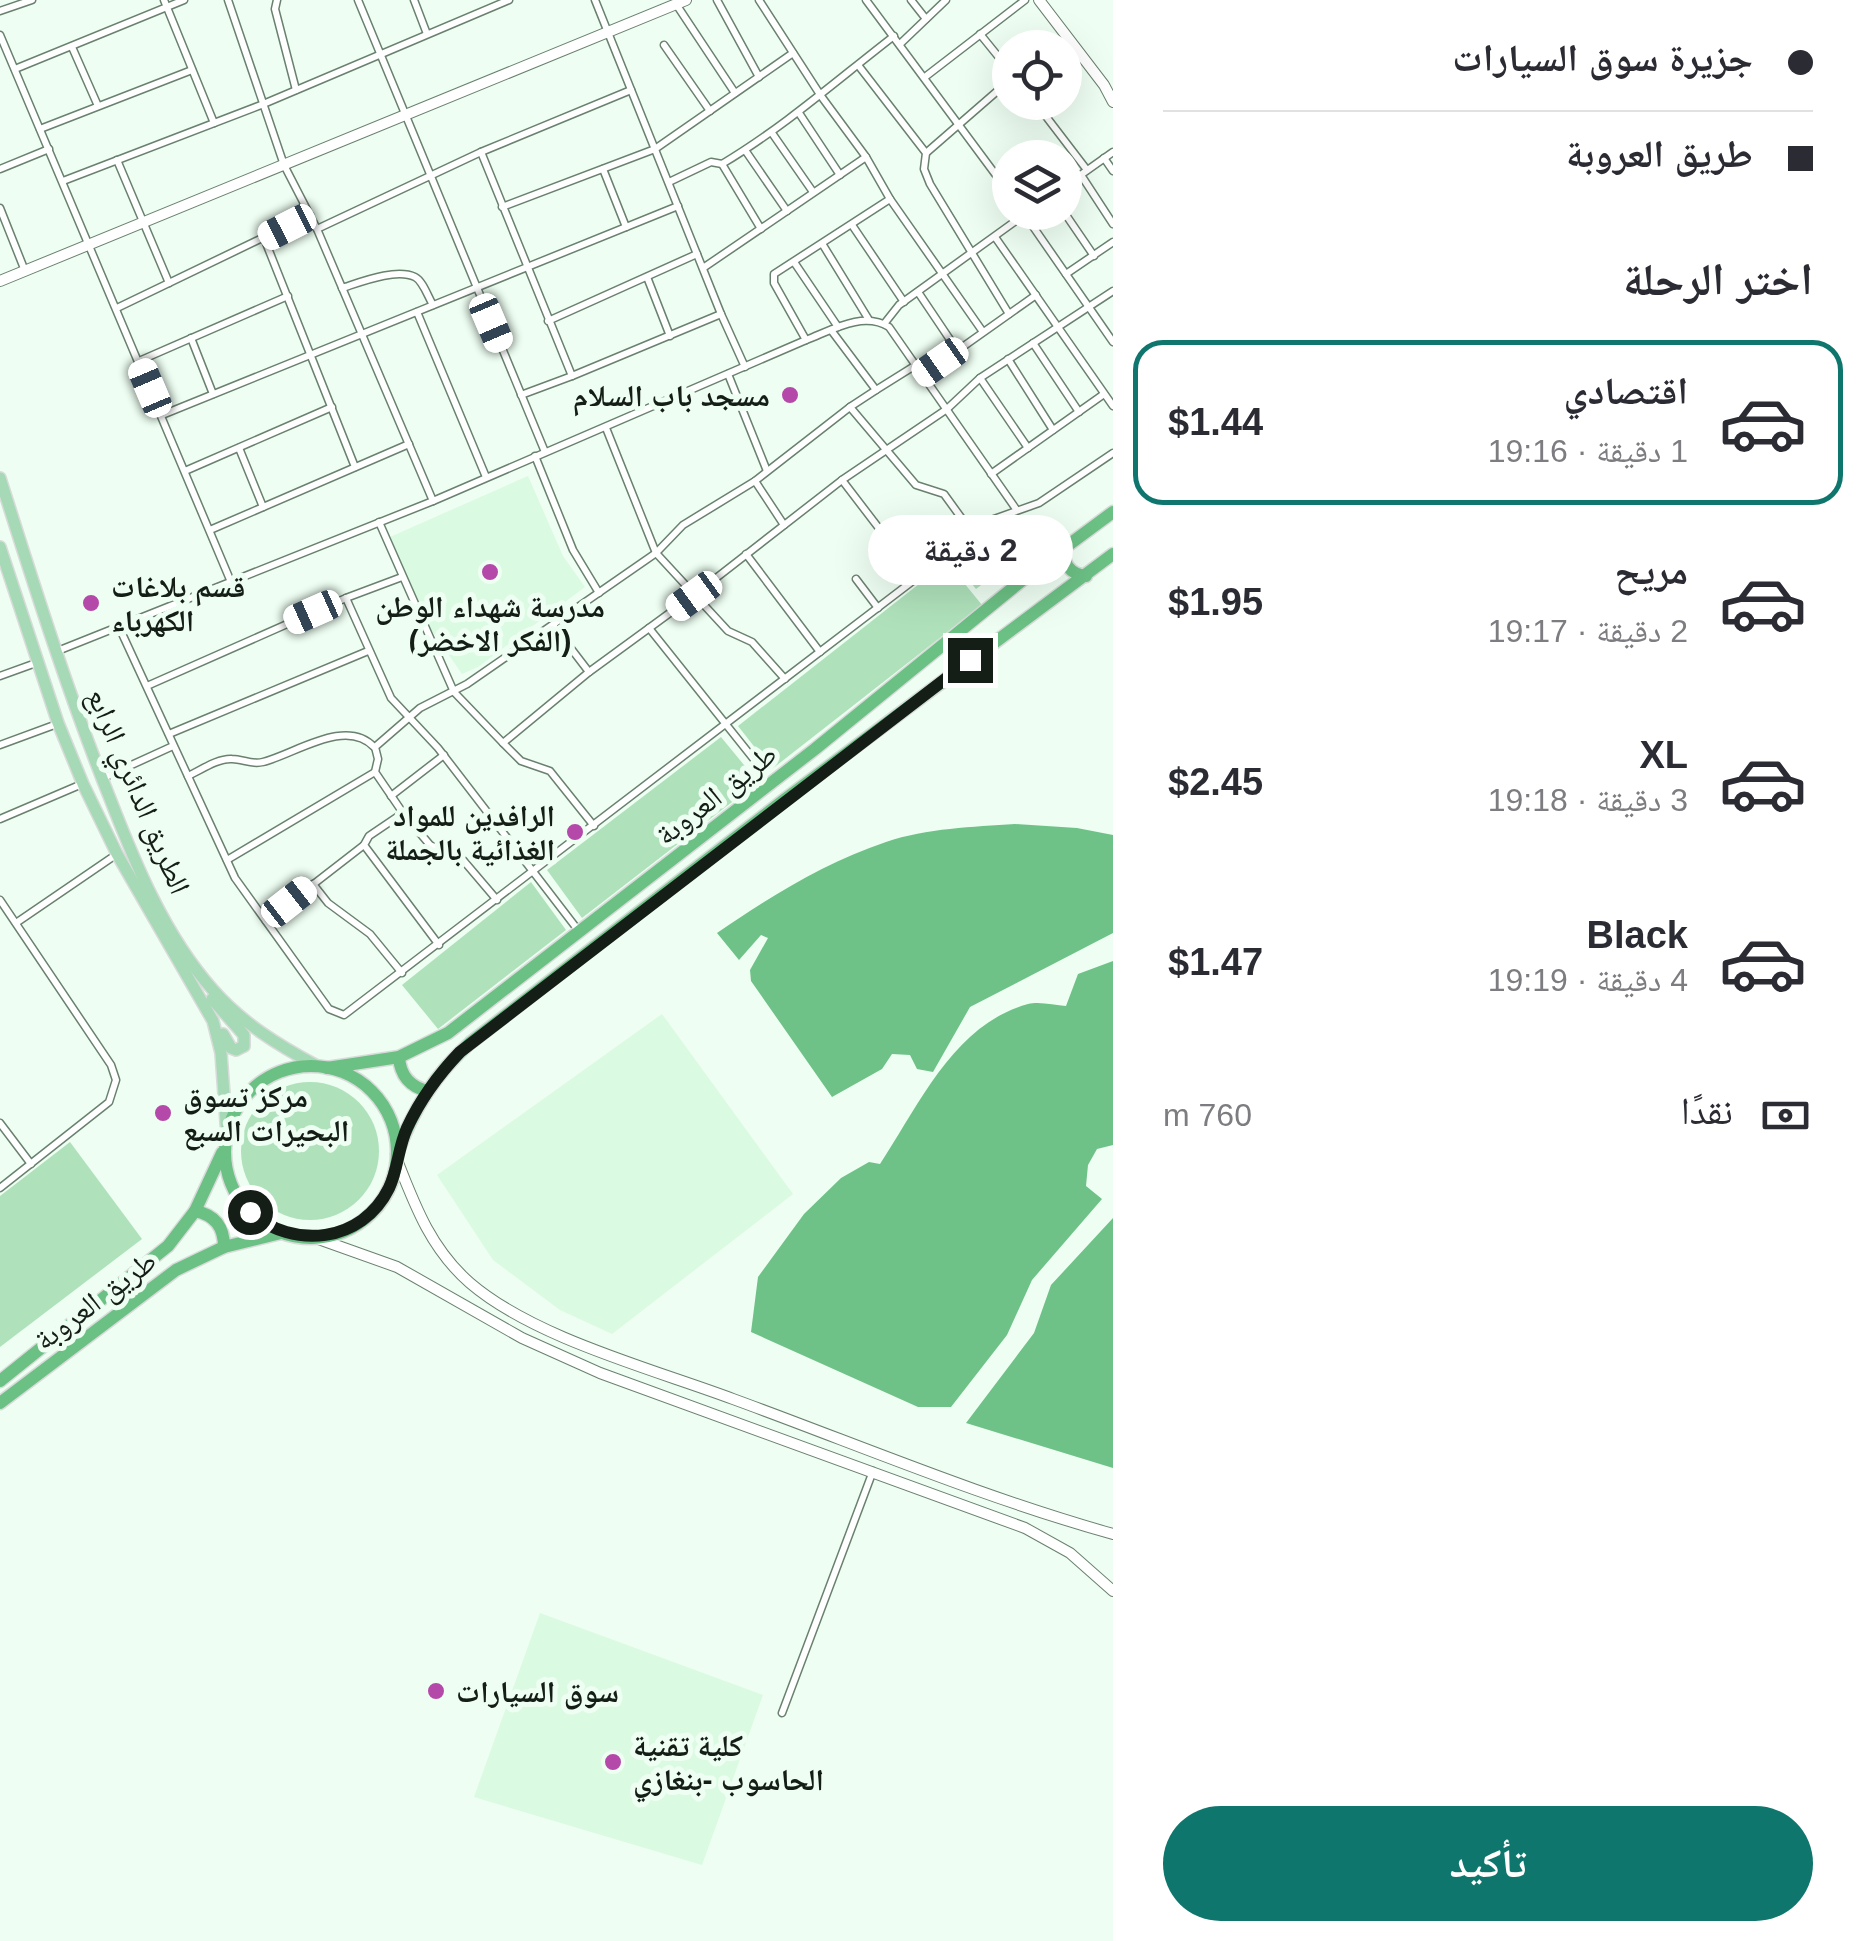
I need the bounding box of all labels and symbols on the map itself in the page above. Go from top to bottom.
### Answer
car [253,200,321,254]
car [465,290,517,356]
car [907,333,973,391]
car [124,355,176,421]
place label: مسجد باب السلام [573,379,770,417]
marker: مسجد باب السلام [779,384,801,406]
callout: 2 دقيقة [868,515,1072,585]
marker: مدرسة شهداء الوطن (الفكر الاخضر) [479,561,501,583]
car [661,566,727,626]
place label: قسم بلاغات الكهرباء [111,570,245,638]
car [279,586,347,638]
place label: مدرسة شهداء الوطن (الفكر الاخضر) [375,590,605,657]
marker: قسم بلاغات الكهرباء [80,592,102,614]
route end [948,638,993,683]
street label: الطريق الدائري الرابع [74,683,197,902]
street label: طريق العروبة [649,737,784,853]
place label: الرافدين للمواد الغذائية بالجملة [385,799,555,867]
marker: الرافدين للمواد الغذائية بالجملة [564,821,586,843]
car [256,872,322,932]
place label: مركز تسوق البحيرات السبع [183,1080,349,1151]
marker: مركز تسوق البحيرات السبع [152,1102,174,1124]
route start [228,1190,273,1235]
street label: طريق العروبة [28,1244,164,1358]
place label: سوق السيارات [456,1675,619,1710]
marker: سوق السيارات [425,1680,447,1702]
place label: كلية تقنية الحاسوب -بنغازي [633,1729,824,1803]
marker: كلية تقنية الحاسوب -بنغازي [602,1751,624,1773]

